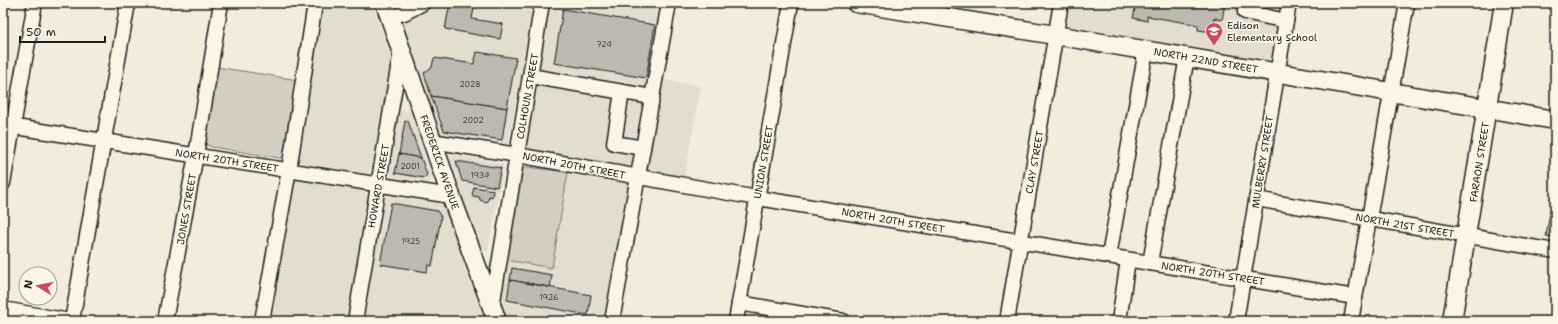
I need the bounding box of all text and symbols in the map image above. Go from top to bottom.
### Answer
scale bar [20,18,105,44]
place label: Edison Elementary School [1227,19,1317,44]
school or university icon: Edison Elementary School [1204,21,1224,46]
text: 50 m [26,24,56,40]
house number: 724 [596,39,612,50]
street label: NORTH 22ND STREET [1153,45,1259,76]
street label: COLHOUN STREET [514,52,541,140]
house number: 2028 [459,79,481,90]
street label: FREDERICK AVENUE [417,113,462,211]
house number: 2002 [462,115,484,126]
street label: MULBERRY STREET [1249,115,1276,209]
street label: FARAON STREET [1467,121,1492,203]
street label: UNION STREET [751,124,776,200]
street label: CLAY STREET [1023,129,1046,195]
street label: HOWARD STREET [365,143,392,229]
street label: NORTH 20TH STREET [174,146,280,175]
street label: NORTH 20TH STREET [521,149,626,182]
house number: 2001 [400,161,420,172]
house number: 1934 [470,170,490,181]
street label: JONES STREET [174,172,199,246]
street label: NORTH 20TH STREET [840,205,945,236]
street label: NORTH 21ST STREET [1354,210,1455,241]
house number: 1925 [402,236,420,247]
street label: NORTH 20TH STREET [1160,259,1266,288]
north arrow [18,266,58,306]
text: N [21,278,37,290]
house number: 1926 [539,292,559,303]

